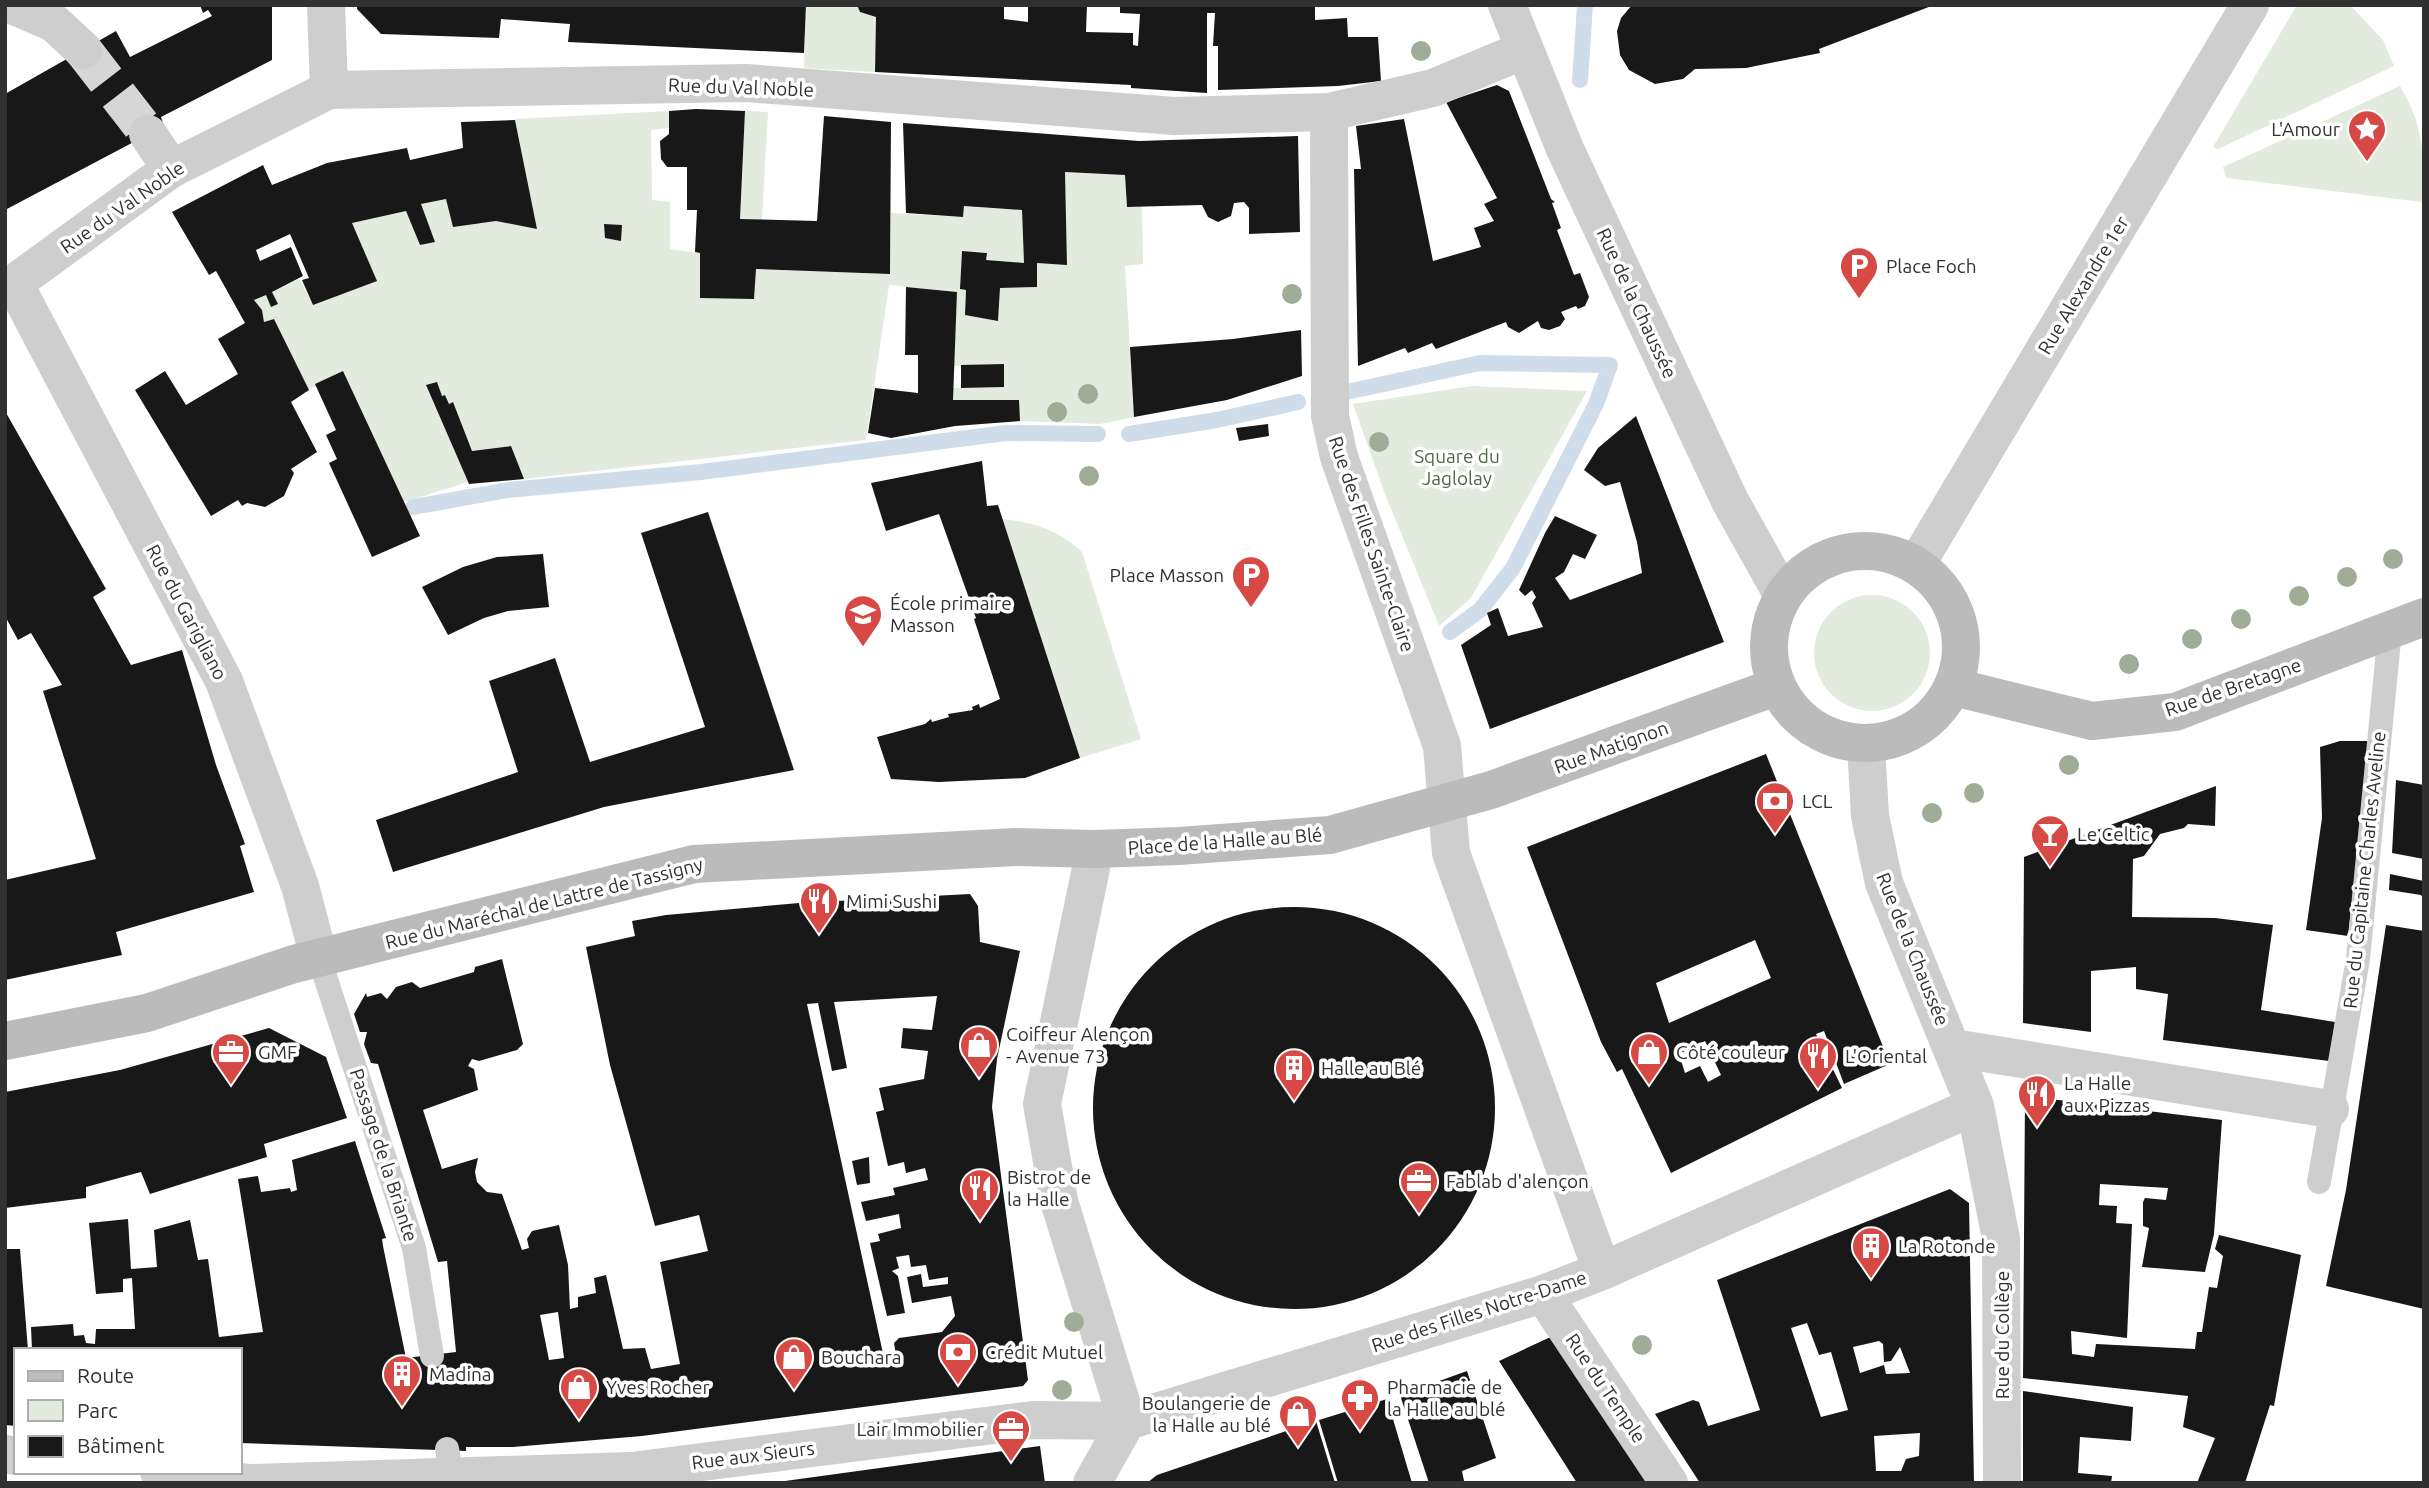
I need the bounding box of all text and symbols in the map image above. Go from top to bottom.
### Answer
street label: Rue du Val Noble [668,73,814,101]
place icon: L'Amour [2346,108,2388,163]
place label: L'Amour [2271,118,2340,140]
street label: Rue du Val Noble [56,156,188,258]
street label: Rue Alexandre 1er [2033,212,2133,358]
street label: Rue de la Chaussée [1593,224,1681,382]
parking icon: Place Foch [1838,245,1880,300]
place label: Place Foch [1886,255,1977,277]
street label: Rue des Filles Sainte-Claire [1325,433,1419,655]
park label: Square du Jaglolay [1414,445,1500,489]
street label: Rue du Garigliano [142,540,232,684]
parking icon: Place Masson [1230,554,1272,609]
place label: Place Masson [1110,564,1224,586]
place label: École primaire Masson [890,592,1012,636]
school or university icon: École primaire Masson [842,593,884,648]
street label: Rue de Bretagne [2162,653,2304,721]
street label: Rue Matignon [1551,716,1671,778]
street label: Rue du Capitaine Charles Aveline [2338,730,2390,1010]
bank icon: LCL [1754,780,1796,835]
place label: LCL [1802,790,1833,812]
bar icon: Le Celtic [2029,813,2071,868]
street label: Place de la Halle au Blé [1127,823,1323,859]
place label: Le Celtic [2077,823,2150,845]
street label: Rue du Maréchal de Lattre de Tassigny [383,853,705,953]
street label: Rue de la Chaussée [1872,869,1954,1029]
restaurant icon: Mimi Sushi [798,880,840,935]
place label: Mimi Sushi [846,890,937,912]
place label: Coiffeur Alençon - Avenue 73 [1006,1023,1150,1067]
shop icon: Coiffeur Alençon - Avenue 73 [958,1024,1000,1079]
office icon: GMF [210,1031,252,1086]
shop icon: Côté couleur [1628,1031,1670,1086]
restaurant icon: L'Oriental [1797,1035,1839,1090]
place label: GMF [258,1041,297,1063]
place label: Côté couleur [1676,1041,1785,1063]
place label: L'Oriental [1845,1045,1927,1067]
building icon: Halle au Blé [1273,1047,1315,1102]
place label: Halle au Blé [1321,1057,1421,1079]
street label: Passage de la Briante [346,1066,422,1244]
place label: La Halle aux Pizzas [2064,1072,2150,1116]
restaurant icon: La Halle aux Pizzas [2016,1073,2058,1128]
office icon: Fablab d'alençon [1398,1160,1440,1215]
place label: Bistrot de la Halle [1007,1166,1091,1210]
restaurant icon: Bistrot de la Halle [959,1167,1001,1222]
place label: Fablab d'alençon [1446,1170,1589,1192]
building icon: La Rotonde [1850,1225,1892,1280]
place label: La Rotonde [1898,1235,1996,1257]
street label: Rue des Filles Notre-Dame [1369,1266,1589,1356]
street label: Rue du Collège [1991,1271,2013,1399]
street label: Rue du Temple [1561,1329,1651,1447]
bank icon: Crédit Mutuel [937,1331,979,1386]
shop icon: Bouchara [773,1336,815,1391]
place label: Crédit Mutuel [985,1341,1103,1363]
place label: Bouchara [821,1346,901,1368]
legend [14,1348,242,1474]
building icon: Madina [381,1353,423,1408]
text: Route [77,1363,134,1387]
place label: Madina [429,1363,492,1385]
shop icon: Yves Rocher [558,1366,600,1421]
place label: Yves Rocher [606,1376,710,1398]
place label: Pharmacie de la Halle au blé [1387,1376,1505,1420]
pharmacy icon: Pharmacie de la Halle au blé [1339,1377,1381,1432]
place label: Boulangerie de la Halle au blé [1142,1392,1271,1436]
shop icon: Boulangerie de la Halle au blé [1277,1393,1319,1448]
text: Parc [77,1398,118,1422]
office icon: Lair Immobilier [990,1408,1032,1463]
place label: Lair Immobilier [857,1418,984,1440]
text: Bâtiment [77,1433,164,1457]
street label: Rue aux Sieurs [690,1437,816,1473]

